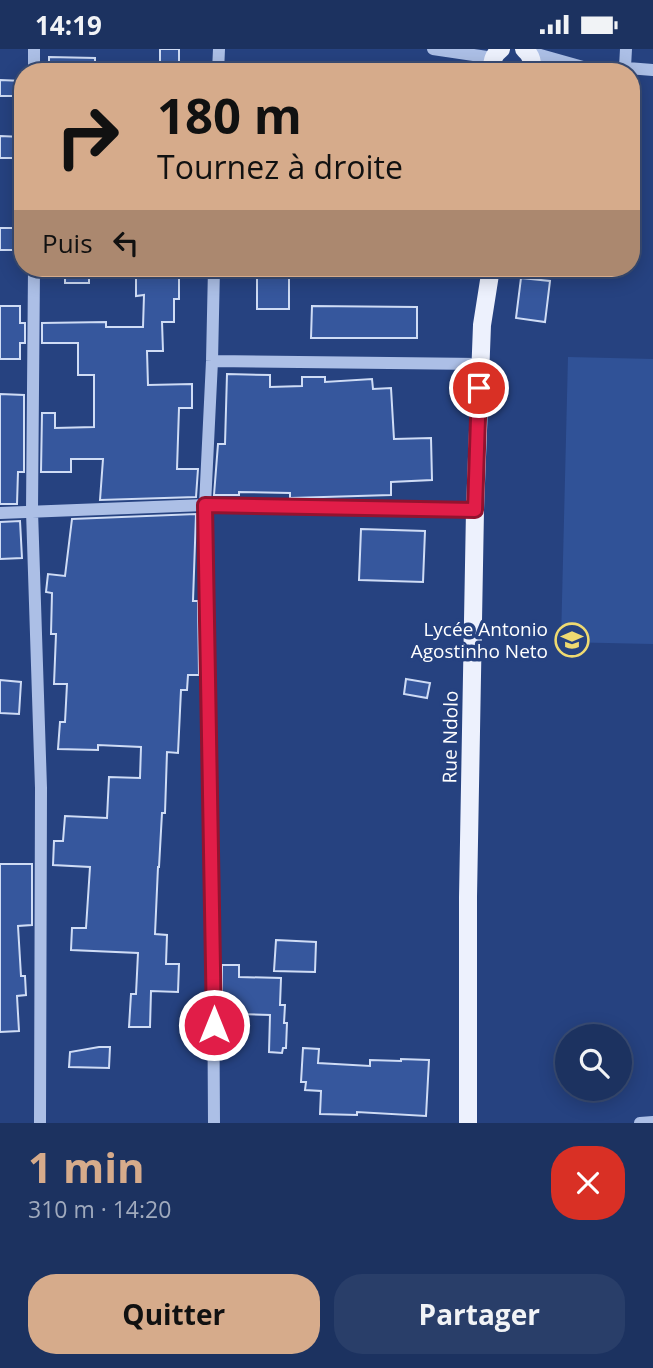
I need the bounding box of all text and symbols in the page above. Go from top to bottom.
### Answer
text: 14:19 [35,7,102,43]
text: 180 m [157,82,302,148]
icon: right [42,91,133,182]
text: Tournez à droite [157,145,403,188]
icon: left [107,224,145,262]
text: Puis [42,225,93,261]
pin [449,358,509,418]
icon: arrive [460,369,498,407]
place label: Lycée Antonio Agostinho Neto [411,616,548,664]
school or university icon: Lycée Antonio Agostinho Neto [553,621,591,659]
street label: Rue Ndolo [436,690,464,784]
position arrow [177,988,251,1062]
map controls [555,1024,632,1101]
button: search [555,1024,632,1101]
text: 1 min [28,1138,145,1195]
button: close [551,1146,625,1220]
text: 310 m · 14:20 [28,1193,171,1225]
button: Quitter [28,1274,320,1354]
button: Partager [334,1274,625,1354]

